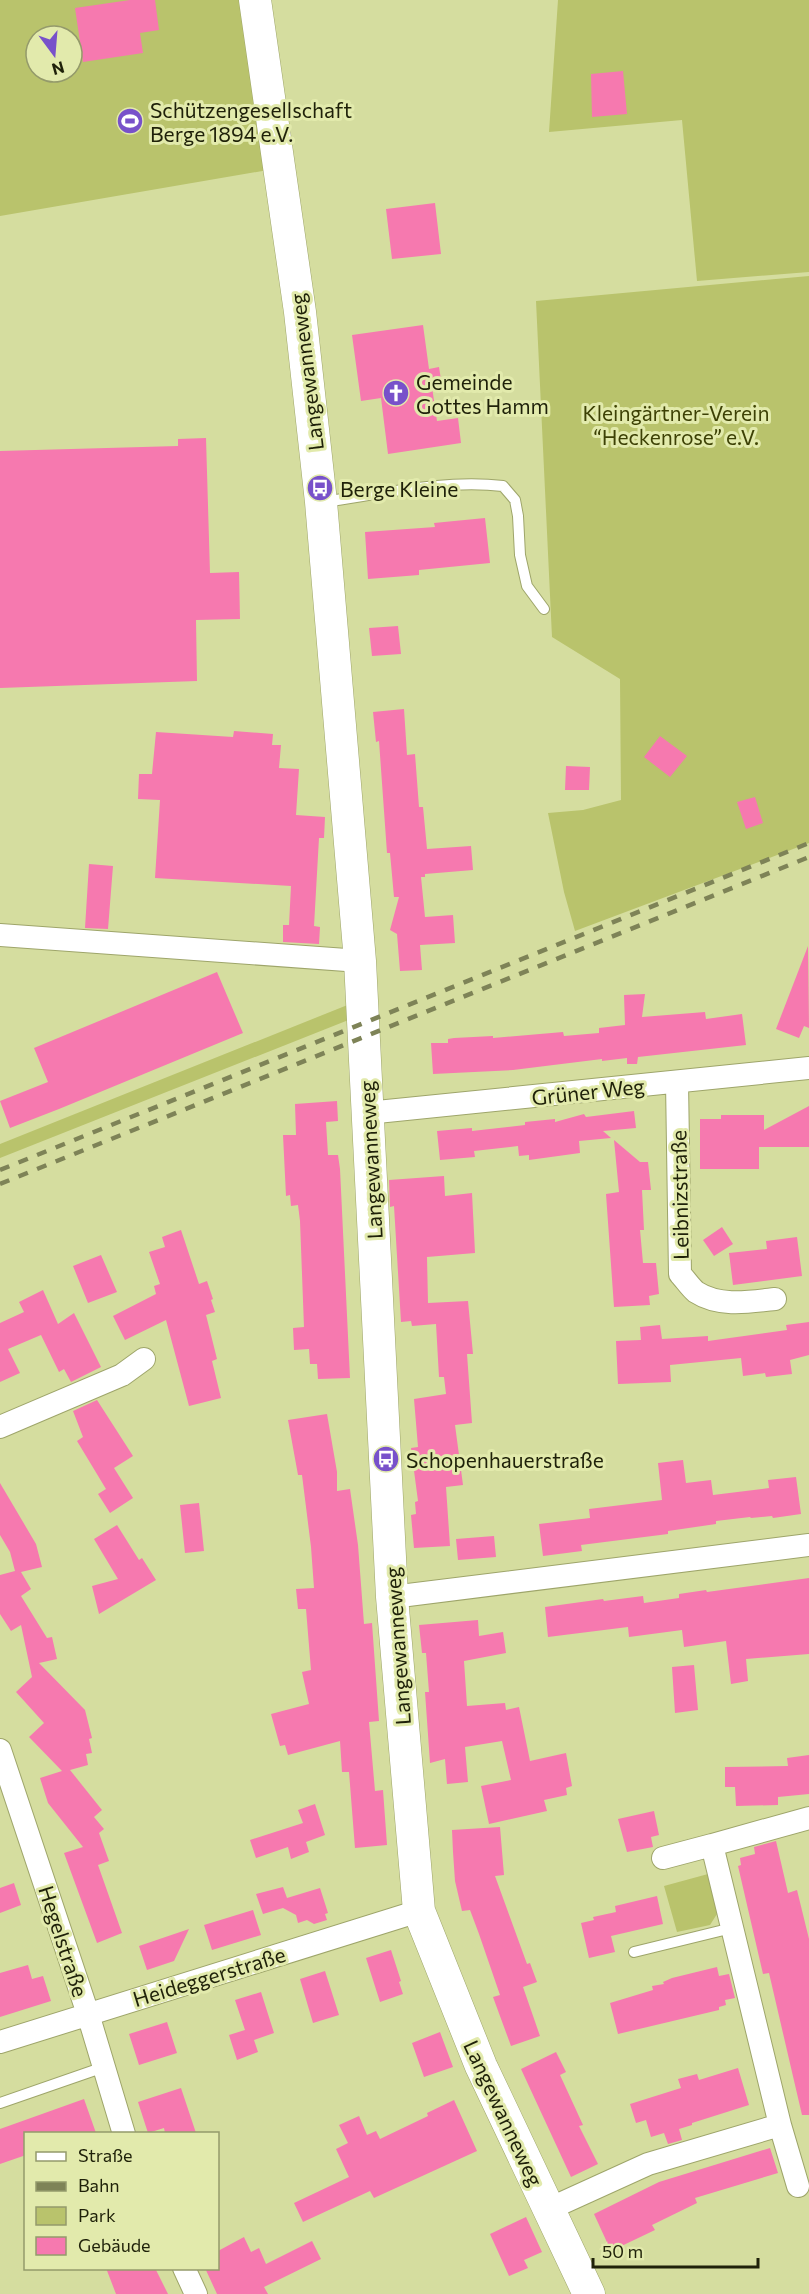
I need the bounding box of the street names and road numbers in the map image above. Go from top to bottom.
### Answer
street label: Langewanneweg [284,292,328,452]
street label: Grüner Weg [530,1073,646,1109]
street label: Langewanneweg [353,1080,387,1240]
street label: Leibnizstraße [665,1130,693,1260]
street label: Langewanneweg [379,1566,415,1726]
street label: Hegelstraße [34,1882,94,2000]
street label: Heideggerstraße [130,1941,288,2011]
street label: Langewanneweg [459,2036,549,2190]

